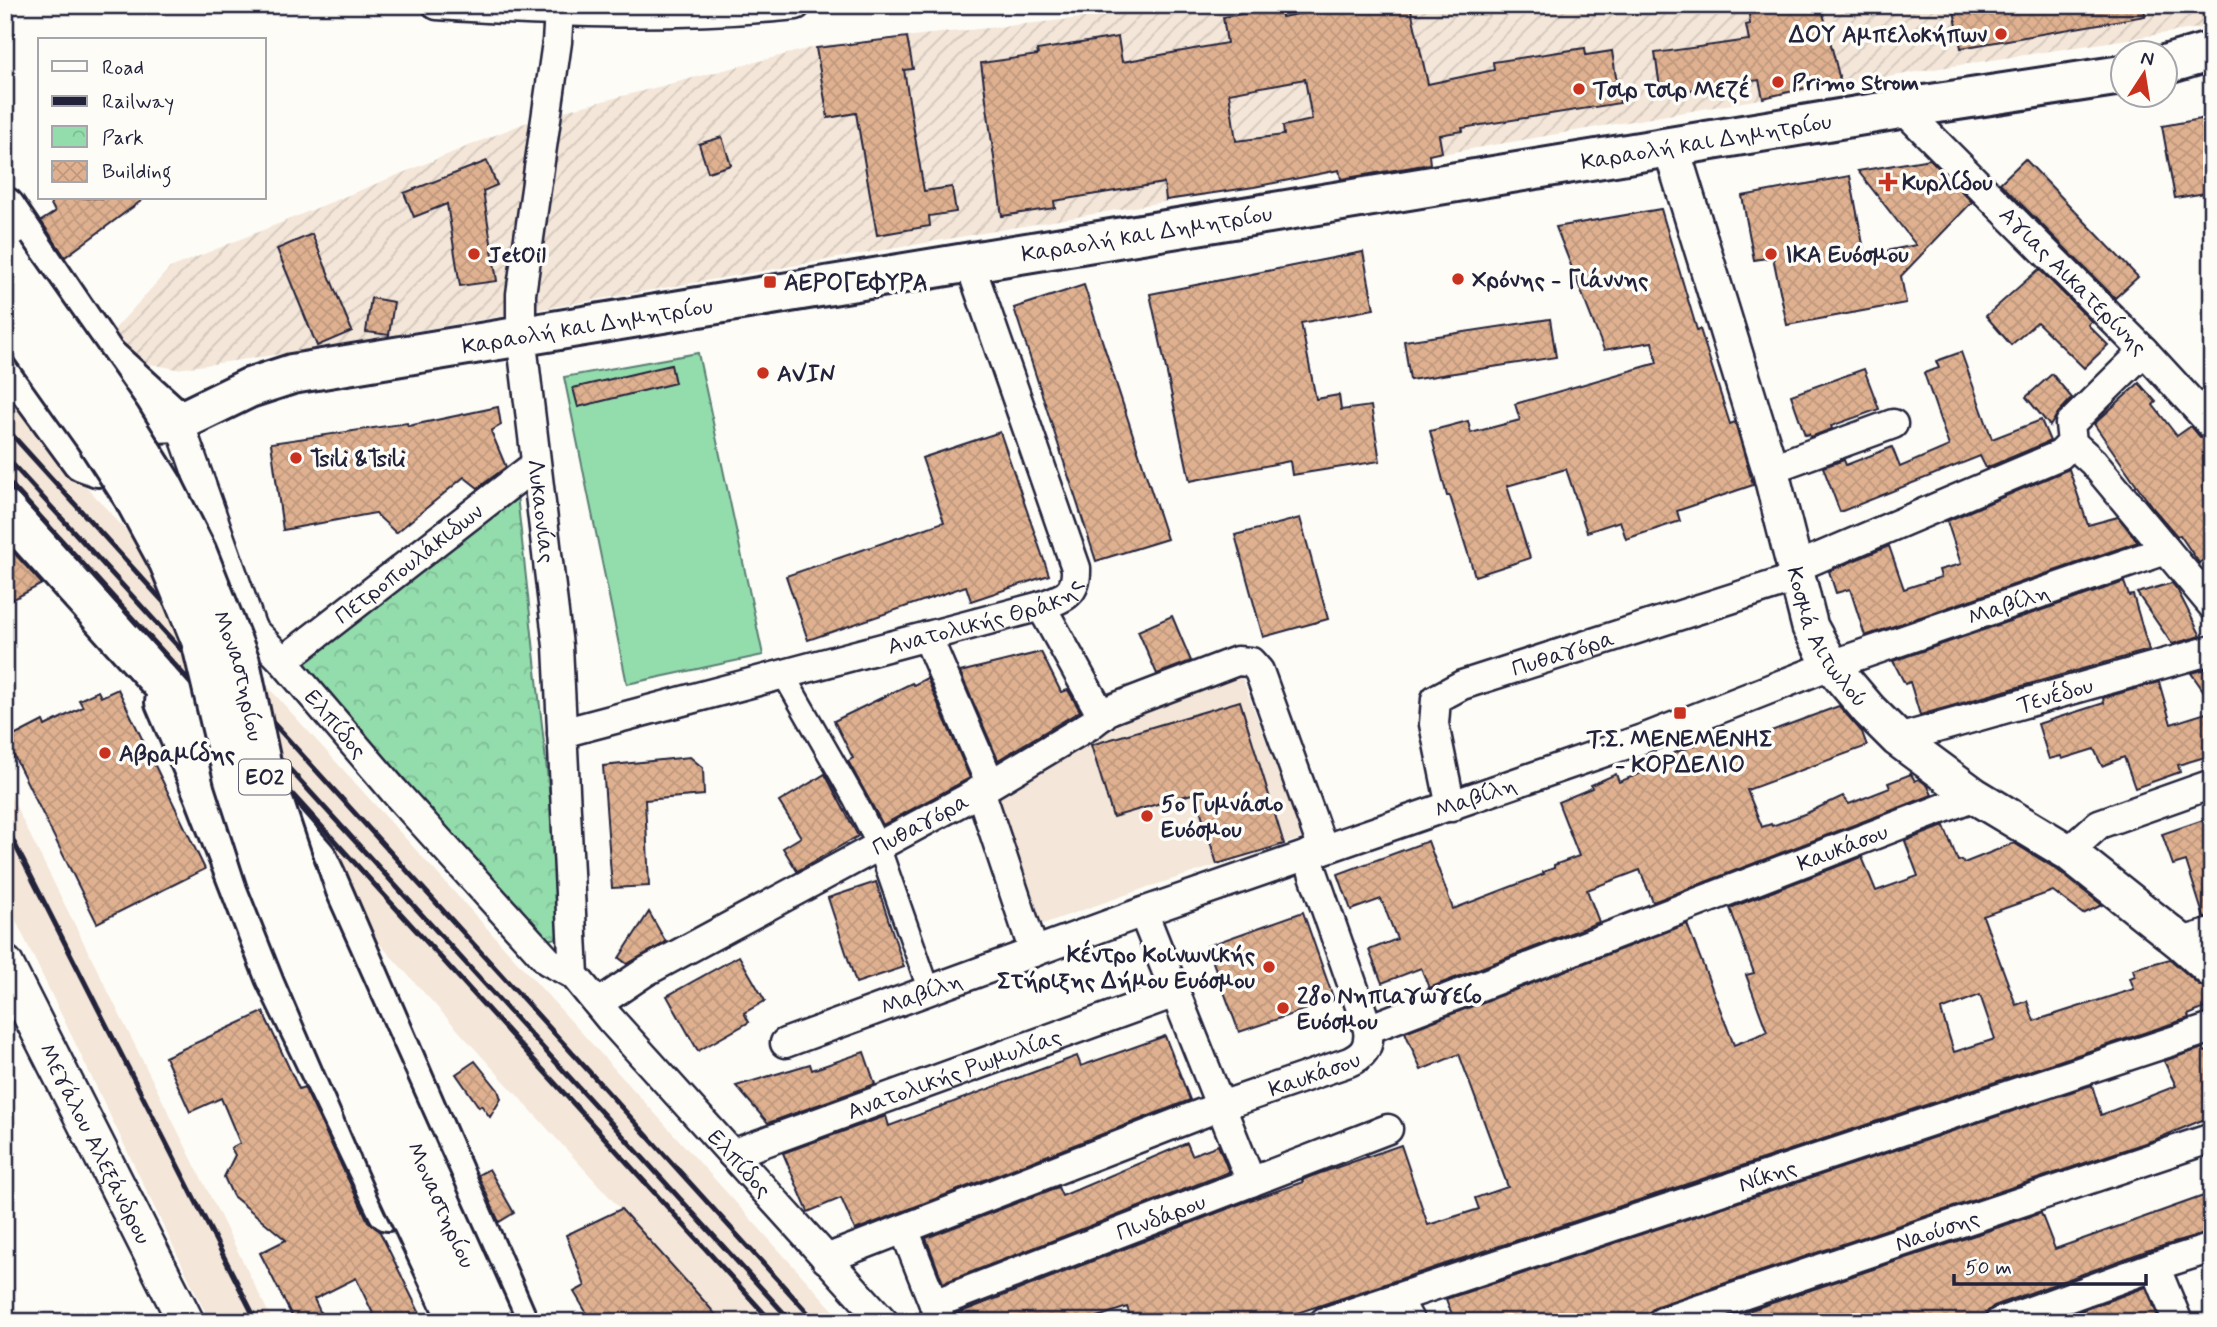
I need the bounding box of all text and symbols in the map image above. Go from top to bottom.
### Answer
place label: ΔΟΥ Αμπελοκήπων [1788,21,1987,51]
marker: ΔΟΥ Αμπελοκήπων [1993,26,2009,42]
legend [38,38,266,200]
north arrow [2108,38,2178,108]
text: N [2138,45,2156,72]
text: Road [102,54,144,82]
place label: Primo Strom [1792,69,1919,99]
place label: Τσιρ τσιρ Μεζέ [1592,74,1750,106]
marker: Primo Strom [1770,74,1786,90]
marker: Τσιρ τσιρ Μεζέ [1571,81,1587,97]
text: Railway [102,88,174,116]
street label: Καραολή και Δημητρίου [1579,107,1834,178]
text: Park [102,124,144,152]
text: Building [102,158,172,188]
place label: Κυρλίδου [1902,169,1993,199]
marker: Κυρλίδου [1880,174,1896,190]
street label: Καραολή και Δημητρίου [1019,200,1275,271]
street label: Αγιας Αικατερίνης [1992,201,2153,363]
place label: JetOil [488,241,546,271]
place label: ΙΚΑ Ευόσμου [1785,241,1909,271]
marker: JetOil [466,246,482,262]
marker: ΙΚΑ Ευόσμου [1763,246,1779,262]
place label: Χρόνης - Γιάννης [1472,266,1648,296]
place label: ΑΕΡΟΓΕΦΥΡΑ [784,269,928,299]
marker: Χρόνης - Γιάννης [1450,271,1466,287]
marker: ΑΕΡΟΓΕΦΥΡΑ [762,274,778,290]
street label: Καραολή και Δημητρίου [460,292,715,363]
place label: AVIN [777,360,836,390]
marker: AVIN [755,365,771,381]
place label: Tsili &Tsili [310,445,406,475]
marker: Tsili &Tsili [288,450,304,466]
street label: Λυκαονίας [519,458,561,565]
street label: Πετροπουλάκιδων [329,498,490,632]
street label: Κοσμά Αιτωλού [1778,564,1874,715]
street label: Ανατολικής Θράκης [884,575,1091,663]
street label: Μαβίλη [1964,578,2054,634]
street label: Μοναστηρίου [204,606,269,744]
street label: Πυθαγόρα [1508,624,1618,685]
street label: Τενέδου [2014,671,2097,722]
street label: Ελπίδος [297,684,373,766]
marker: Τ.Σ. ΜΕΝΕΜΕΝΗΣ - ΚΟΡΔΕΛΙΟ [1672,705,1688,721]
place label: Τ.Σ. ΜΕΝΕΜΕΝΗΣ - ΚΟΡΔΕΛΙΟ [1586,725,1773,781]
place label: Αβραμίδης [119,740,235,770]
marker: Αβραμίδης [97,745,113,761]
road number: ΕΟ2 [239,760,291,794]
street label: Μαβίλη [1431,771,1521,827]
street label: Πυθαγόρα [867,787,975,864]
place label: 5ο Γυμνάσιο Ευόσμου [1161,790,1283,846]
marker: 5ο Γυμνάσιο Ευόσμου [1139,808,1155,824]
street label: Καυκάσου [1793,818,1893,880]
place label: Κέντρο Κοινωνικής Στήριξης Δήμου Ευόσμου [997,939,1256,997]
marker: Κέντρο Κοινωνικής Στήριξης Δήμου Ευόσμου [1261,959,1277,975]
street label: Μαβίλη [877,966,967,1024]
place label: 28ο Νηπιαγωγείο Ευόσμου [1297,982,1482,1038]
marker: 28ο Νηπιαγωγείο Ευόσμου [1275,1000,1291,1016]
street label: Ανατολικής Ρωμυλίας [843,1023,1066,1128]
street label: Μεγάλου Αλεξάνδρου [31,1039,157,1250]
street label: Καυκάσου [1265,1046,1367,1106]
street label: Ελπίδος [700,1124,777,1205]
street label: Μοναστηρίου [399,1138,481,1273]
street label: Νίκης [1735,1154,1801,1201]
street label: Πινδάρου [1112,1188,1210,1249]
street label: Ναούσης [1892,1204,1984,1260]
scale bar [1954,1243,2147,1287]
text: 50 m [1965,1254,2012,1282]

